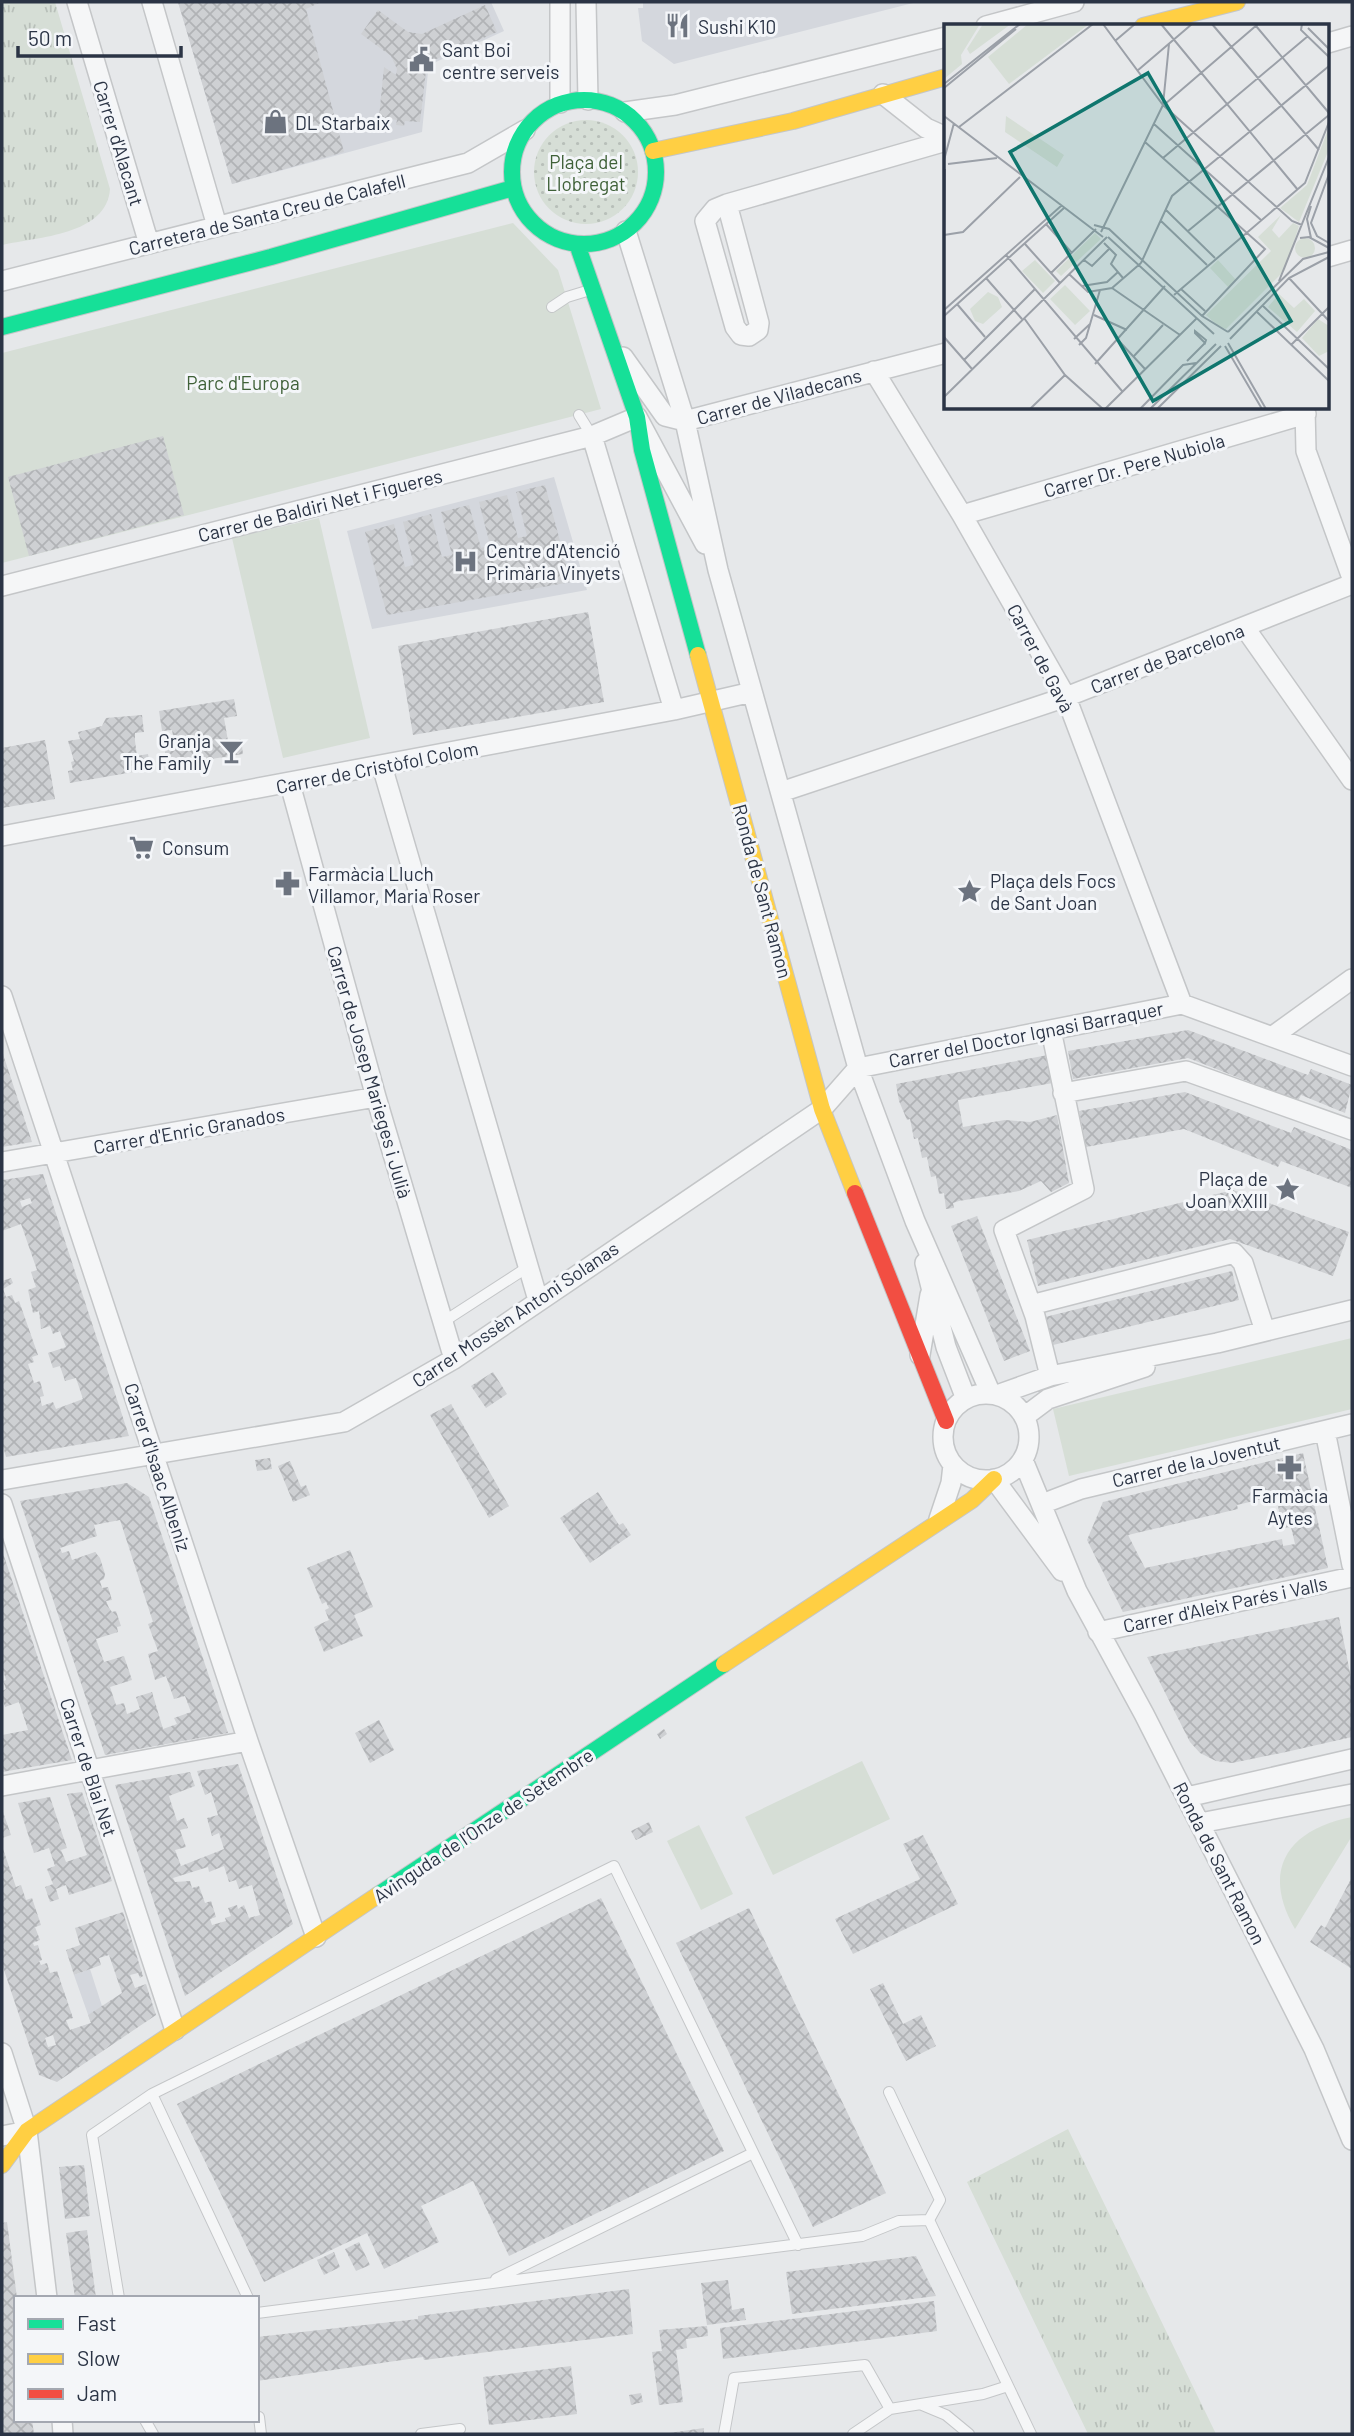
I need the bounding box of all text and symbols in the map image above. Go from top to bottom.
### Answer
restaurant icon: Sushi K10 [664,12,692,40]
scale bar [18,14,180,58]
place label: Sushi K10 [698,15,776,38]
inset map [944,24,1330,410]
text: 50 m [28,25,72,50]
place label: Sant Boi centre serveis [442,38,559,83]
public building icon: Sant Boi centre serveis [408,46,436,74]
street label: Carrer d'Alacant [89,78,149,208]
shop icon: DL Starbaix [261,108,289,136]
place label: DL Starbaix [295,111,390,134]
park label: Plaça del Llobregat [546,150,626,195]
street label: Carretera de Santa Creu de Calafell [126,168,408,260]
street label: Carrer de Viladecans [694,363,864,429]
park label: Parc d'Europa [186,371,300,394]
street label: Carrer Dr. Pere Nubiola [1041,428,1227,502]
street label: Carrer de Baldiri Net i Figueres [195,463,445,547]
place label: Centre d'Atenció Primària Vinyets [486,539,620,584]
hospital icon: Centre d'Atenció Primària Vinyets [452,547,480,575]
street label: Carrer de Gavà [1003,600,1079,716]
street label: Carrer de Barcelona [1087,618,1247,698]
place label: Granja The Family [123,729,211,774]
street label: Carrer de Cristòfol Colom [274,736,480,798]
bar icon: Granja The Family [217,737,245,765]
street label: Ronda de Sant Ramon [729,801,797,981]
supermarket icon: Consum [128,833,156,861]
place label: Consum [162,836,229,859]
place label: Farmàcia Lluch Villamor, Maria Roser [308,862,480,907]
place label: Plaça dels Focs de Sant Joan [990,869,1116,914]
pharmacy icon: Farmàcia Lluch Villamor, Maria Roser [274,870,302,898]
place icon: Plaça dels Focs de Sant Joan [956,877,984,905]
street label: Carrer de Josep Marieges i Julià [323,943,417,1201]
street label: Carrer del Doctor Ignasi Barraquer [887,996,1165,1072]
street label: Carrer d'Enric Granados [92,1102,286,1158]
place label: Plaça de Joan XXIII [1186,1167,1268,1212]
place icon: Plaça de Joan XXIII [1274,1175,1302,1203]
street label: Carrer Mossèn Antoni Solanas [407,1236,623,1392]
street label: Carrer d'Isaac Albeniz [120,1380,196,1554]
street label: Carrer de la Joventut [1110,1430,1282,1492]
pharmacy icon: Farmàcia Aytes [1276,1453,1304,1481]
place label: Farmàcia Aytes [1252,1484,1328,1529]
street label: Carrer d'Aleix Parés i Valls [1121,1571,1329,1637]
street label: Carrer de Blai Net [56,1695,122,1839]
street label: Avinguda de l'Onze de Setembre [369,1743,597,1907]
street label: Ronda de Sant Ramon [1169,1778,1271,1948]
legend [14,2296,259,2422]
text: Fast [77,2310,117,2335]
text: Slow [77,2345,120,2370]
text: Jam [77,2380,117,2405]

